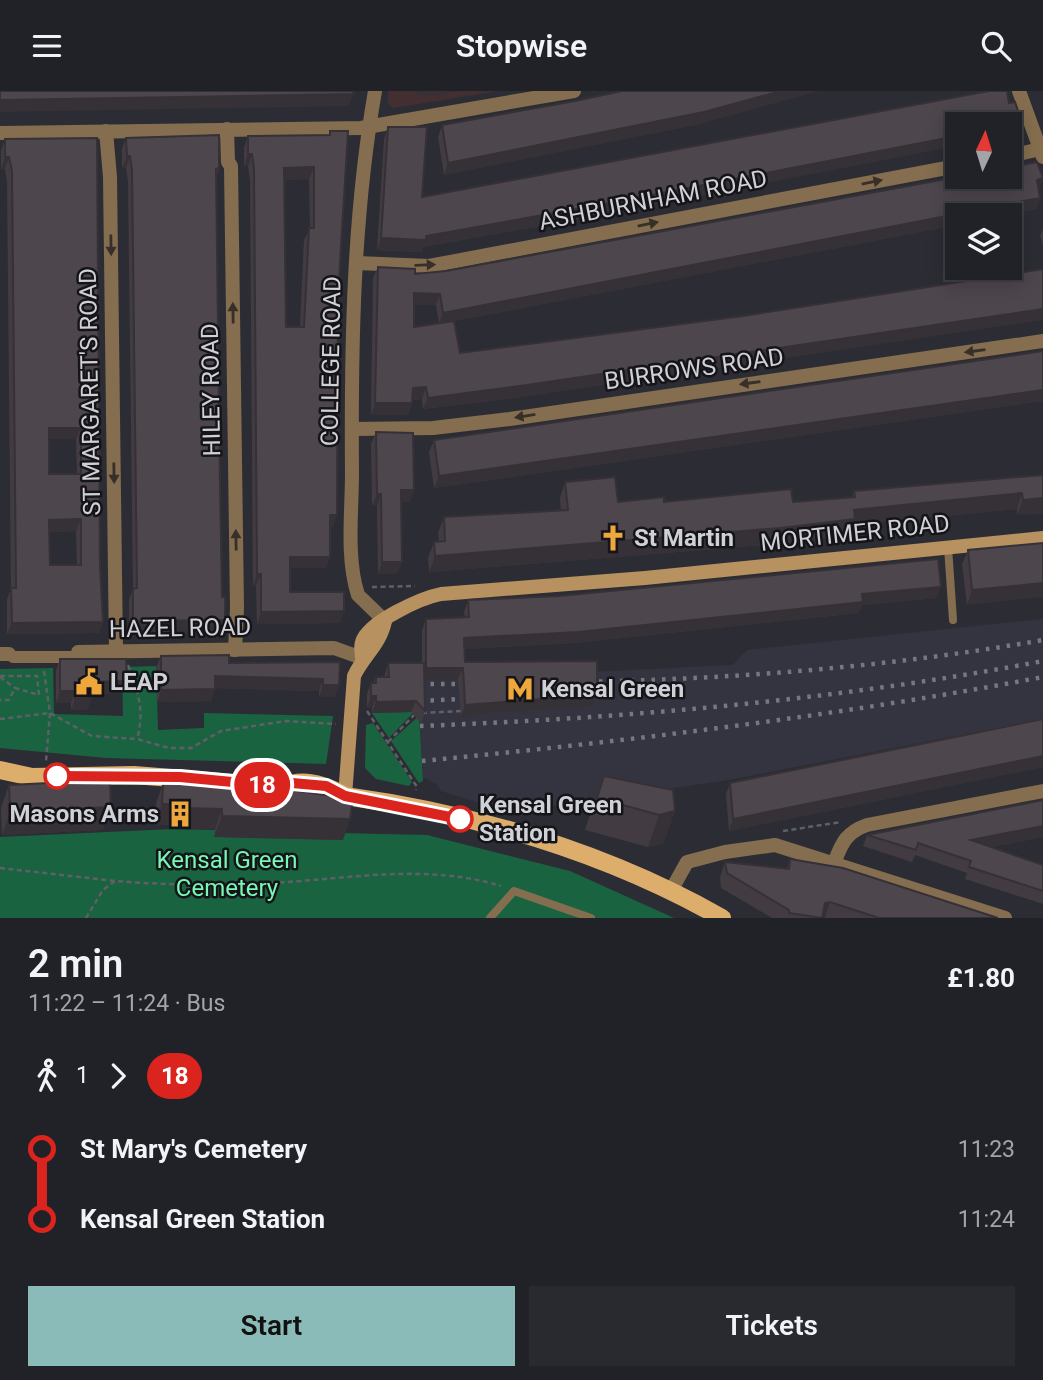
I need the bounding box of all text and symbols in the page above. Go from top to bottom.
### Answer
icon: menu [28,27,66,65]
text: Stopwise [456,27,587,65]
icon: search [977,27,1015,65]
north arrow [945,112,1022,189]
map controls [945,112,1022,280]
street label: ASHBURNHAM ROAD [537,164,769,236]
one-way arrow [861,176,883,187]
button: layers [945,203,1022,280]
one-way arrow [637,218,659,229]
one-way arrow [105,234,117,256]
one-way arrow [414,259,436,270]
street label: ST MARGARET'S ROAD [74,268,106,516]
street label: COLLEGE ROAD [316,276,346,446]
one-way arrow [227,301,239,323]
street label: HILEY ROAD [196,323,226,457]
street label: BURROWS ROAD [603,343,785,395]
one-way arrow [964,346,986,357]
one-way arrow [739,378,761,389]
one-way arrow [514,411,536,422]
one-way arrow [108,462,120,484]
street label: MORTIMER ROAD [759,509,951,557]
church icon: St Martin [598,523,628,553]
place label: St Martin [634,524,734,552]
one-way arrow [230,529,242,551]
street label: HAZEL ROAD [109,613,251,643]
public building icon: LEAP [74,667,104,697]
place label: LEAP [110,668,168,696]
metro station icon: Kensal Green [505,674,535,704]
place label: Kensal Green [541,675,684,703]
line badge: 18 [230,762,294,808]
unlabelled marker [44,763,70,789]
text: 18 [248,771,276,799]
place label: Kensal Green Station [479,791,622,847]
building icon: Masons Arms [165,799,195,829]
place label: Masons Arms [9,800,159,828]
marker: Kensal Green Station [447,806,473,832]
park label: Kensal Green Cemetery [157,846,297,902]
text: 2 min [28,942,123,986]
text: £1.80 [947,963,1015,993]
text: 11:22 – 11:24 · Bus [28,990,225,1017]
icon: walk [28,1057,66,1095]
icon: forward [99,1057,137,1095]
text: 1 [76,1062,89,1089]
text: 18 [161,1062,188,1090]
text: St Mary's Cemetery [80,1134,307,1164]
text: 11:23 [958,1136,1015,1163]
text: Kensal Green Station [80,1204,325,1234]
text: 11:24 [958,1206,1015,1233]
button: Start [28,1286,515,1366]
button: Tickets [529,1286,1015,1366]

